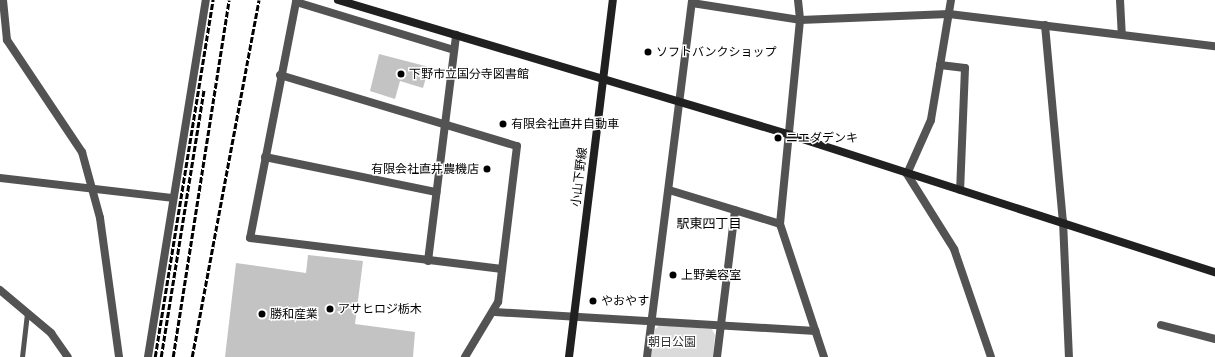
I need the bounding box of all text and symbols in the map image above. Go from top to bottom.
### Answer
place label: ソフトバンクショップ [656,45,776,59]
marker: ソフトバンクショップ [643,47,653,57]
place label: 下野市立国分寺図書館 [409,67,529,81]
marker: 下野市立国分寺図書館 [396,69,406,79]
place label: 有限会社直井自動車 [511,117,619,131]
marker: 有限会社直井自動車 [498,119,508,129]
place label: ニエダデンキ [786,131,858,145]
marker: ニエダデンキ [773,133,783,143]
street label: 小山下野線 [568,146,590,208]
place label: 有限会社直井農機店 [371,162,479,176]
marker: 有限会社直井農機店 [482,164,492,174]
district label: 駅東四丁目 [677,216,741,232]
place label: 上野美容室 [681,268,741,282]
marker: 上野美容室 [668,270,678,280]
place label: やおやす [601,294,649,308]
marker: やおやす [588,296,598,306]
place label: アサヒロジ栃木 [338,302,422,316]
marker: アサヒロジ栃木 [325,304,335,314]
place label: 勝和産業 [270,307,318,321]
marker: 勝和産業 [257,309,267,319]
park label: 朝日公園 [648,335,696,349]

